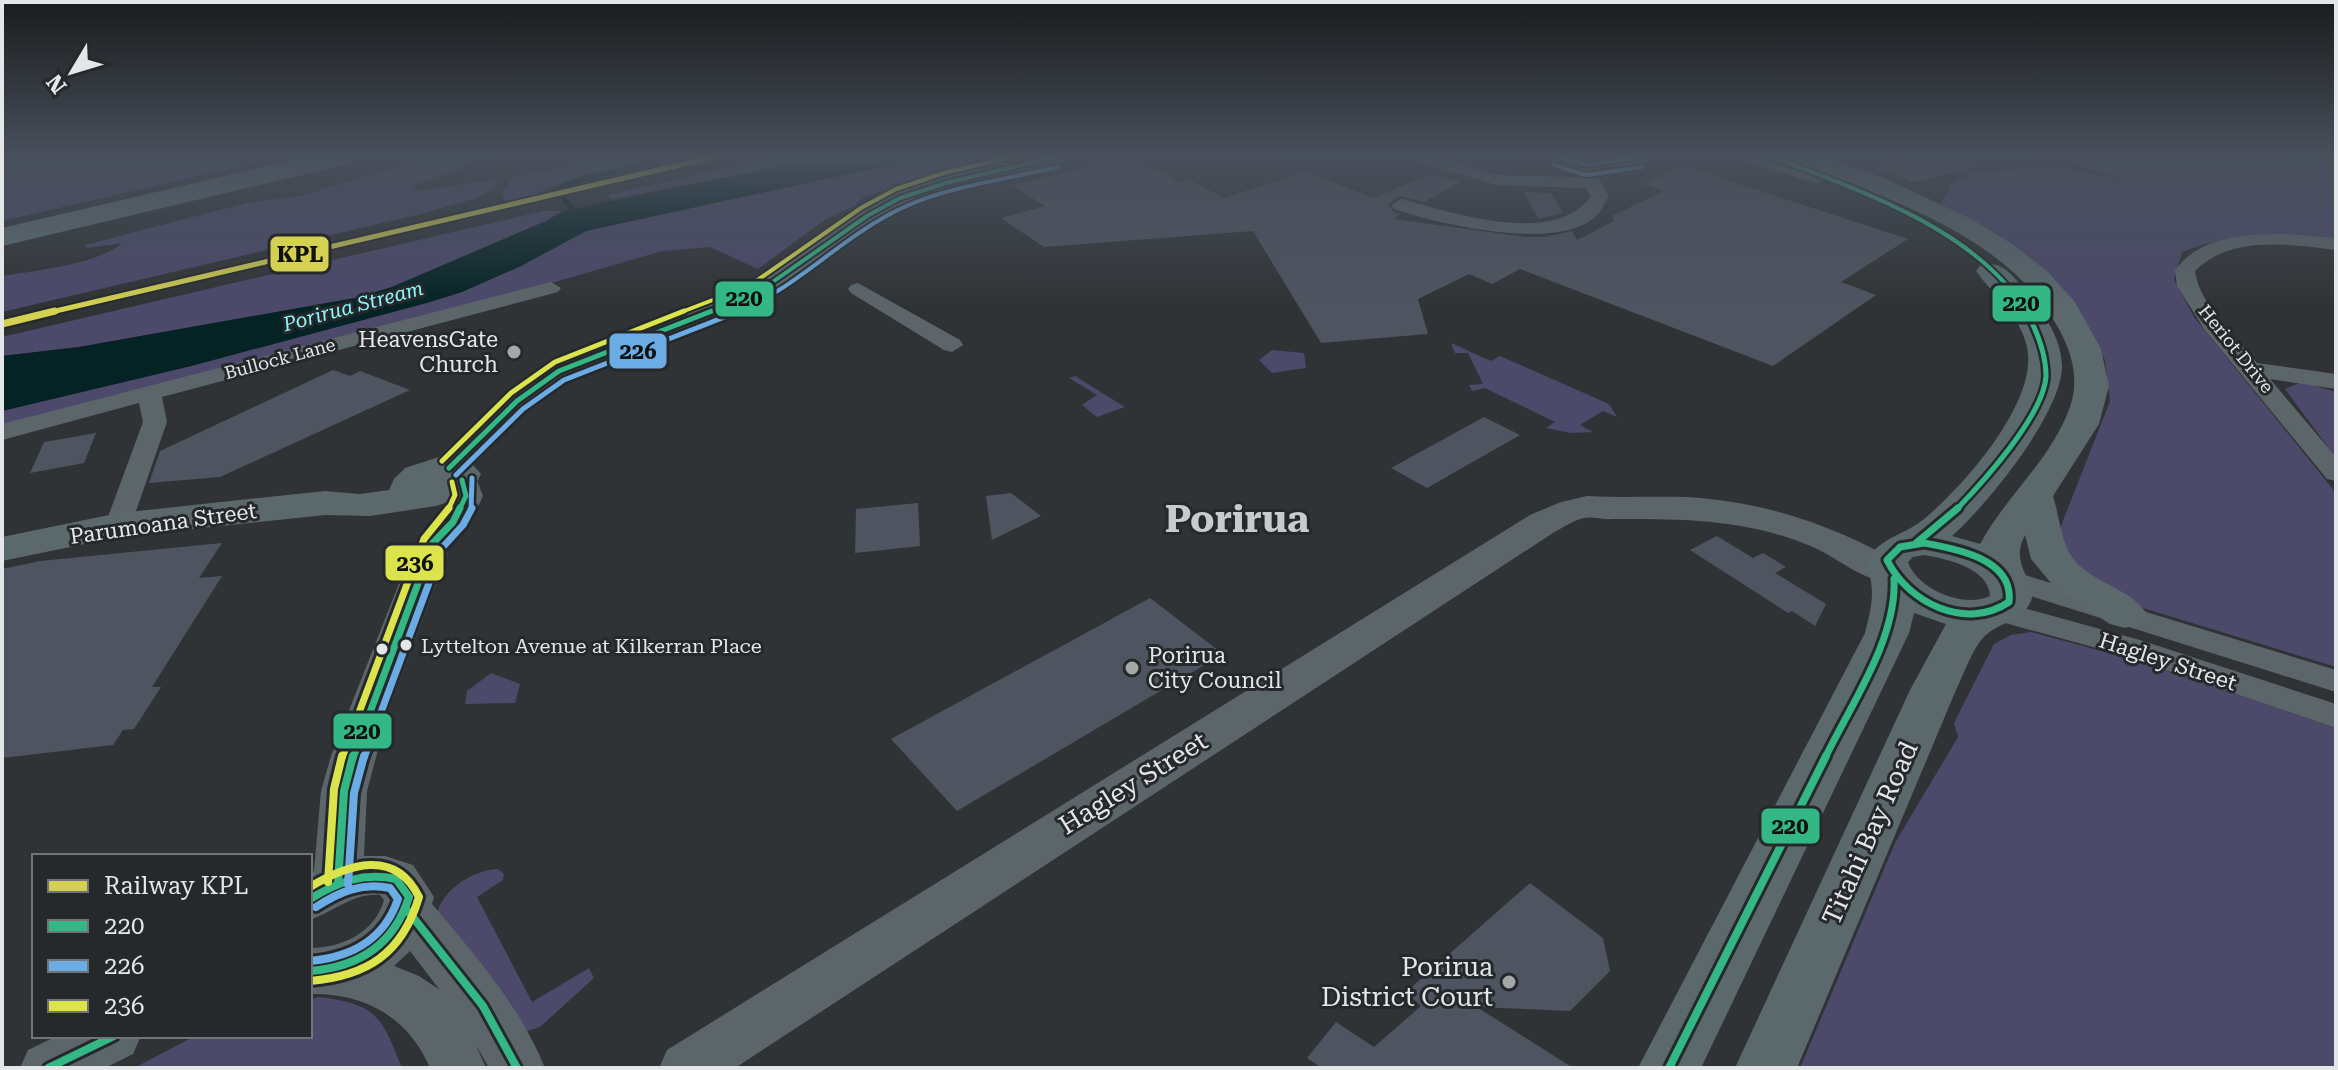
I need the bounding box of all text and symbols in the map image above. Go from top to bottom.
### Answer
north arrow [32,32,112,112]
text: N [42,70,72,98]
line badge: KPL [269,235,330,273]
text: KPL [277,242,323,267]
water label: Porirua Stream [279,276,426,337]
line badge: 220 [714,280,775,318]
line badge: 220 [1991,284,2052,323]
text: 220 [726,286,762,311]
text: 220 [2003,291,2039,316]
street label: Heriot Drive [2195,300,2278,397]
place label: HeavensGate Church [358,327,498,377]
line badge: 226 [608,332,668,370]
street label: Bullock Lane [222,334,338,383]
text: 226 [620,339,656,364]
marker: HeavensGate Church [505,343,523,361]
district label: Porirua [1165,497,1309,541]
street label: Parumoana Street [68,498,258,549]
line badge: 236 [384,544,445,582]
text: 236 [397,551,433,576]
street label: Hagley Street [2096,628,2240,695]
place label: Lyttelton Avenue at Kilkerran Place [421,634,762,658]
marker: Lyttelton Avenue at Kilkerran Place [398,637,414,653]
unlabelled marker [374,641,390,657]
place label: Porirua City Council [1148,643,1282,693]
marker: Porirua City Council [1123,659,1141,677]
line badge: 220 [332,712,393,750]
text: 220 [344,719,380,744]
street label: Hagley Street [1053,725,1213,840]
street label: Titahi Bay Road [1816,736,1924,929]
line badge: 220 [1760,807,1821,845]
text: 220 [1772,814,1808,839]
legend [32,854,312,1038]
text: Railway KPL [104,872,248,900]
text: 220 [104,912,144,940]
text: 226 [104,952,144,980]
place label: Porirua District Court [1321,952,1493,1012]
marker: Porirua District Court [1500,973,1518,991]
text: 236 [104,992,144,1020]

